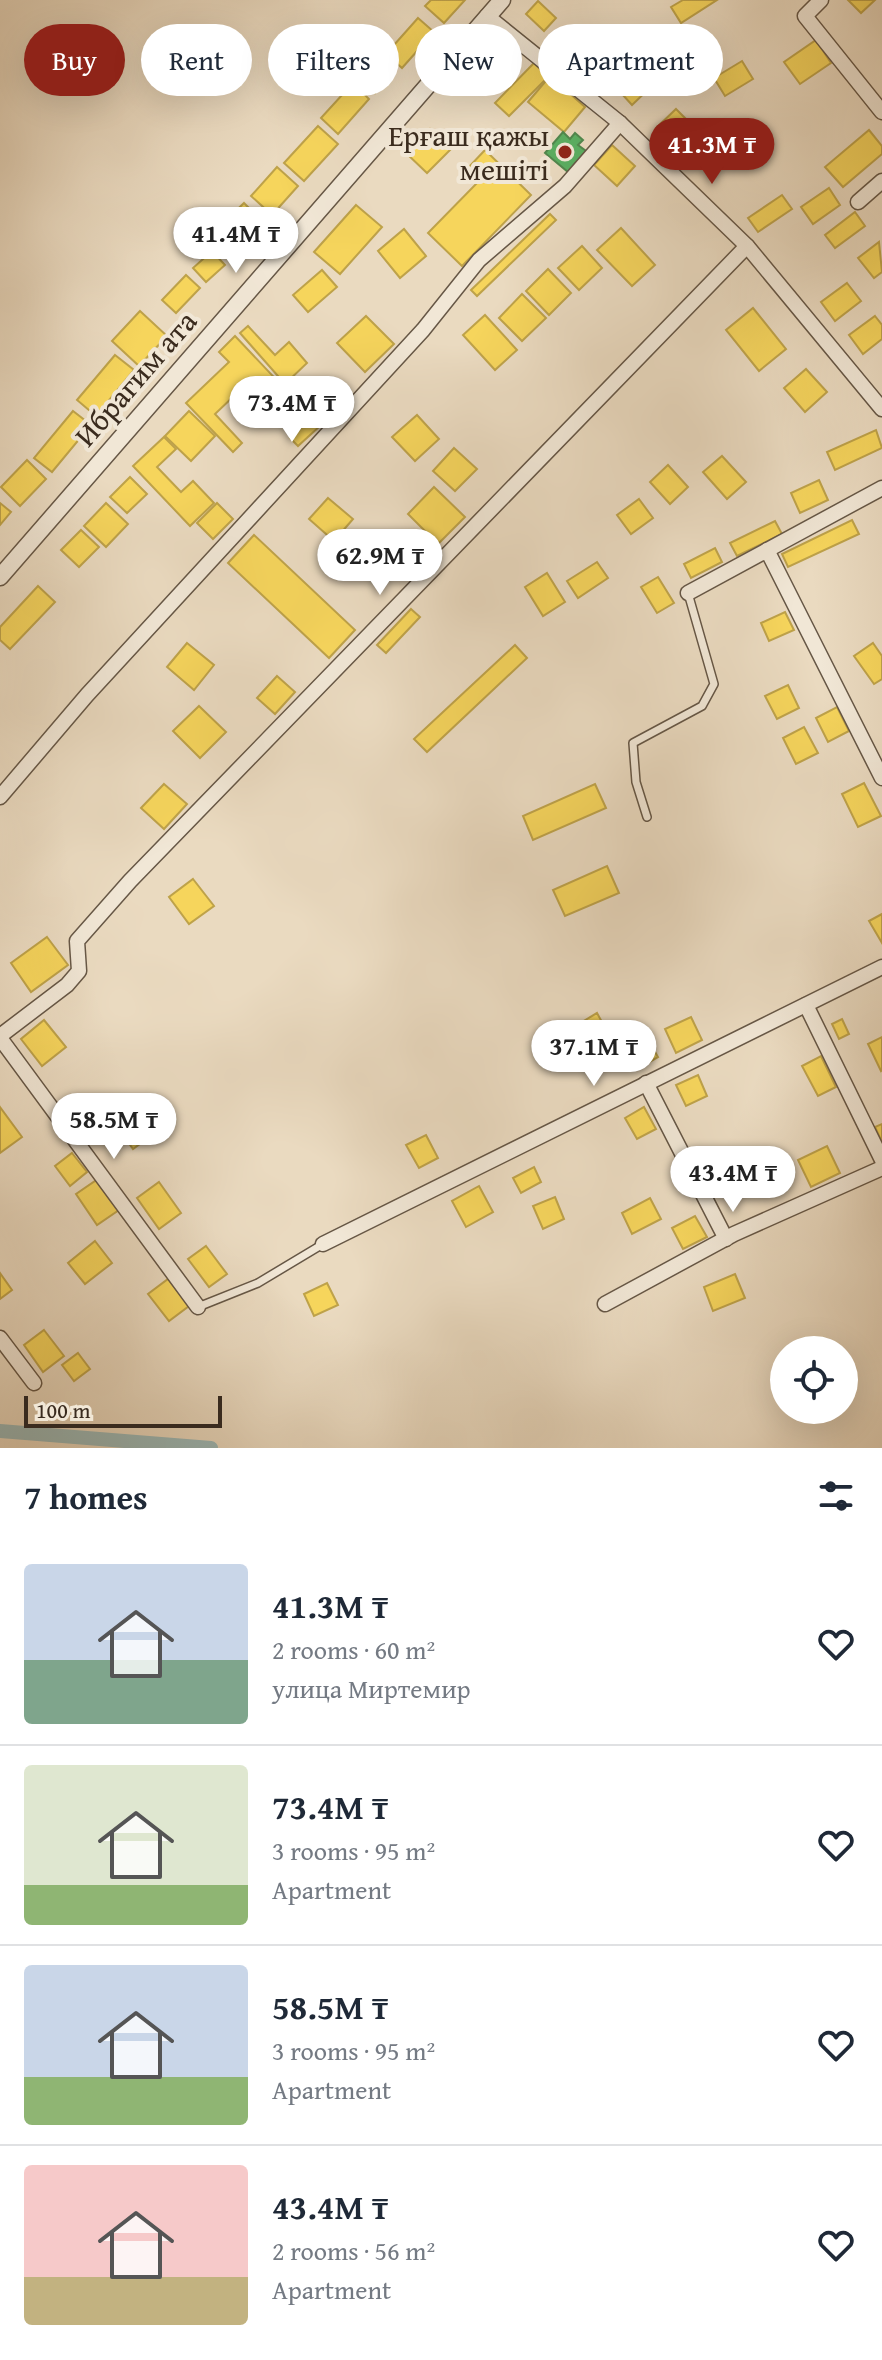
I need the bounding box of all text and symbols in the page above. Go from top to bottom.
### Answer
chip: Buy [24,24,125,96]
chip: Rent [141,24,252,96]
chip: Filters [268,24,399,96]
chip: New [415,24,522,96]
chip: Apartment [538,24,723,96]
place label: Ерғаш қажы мешіті [388,113,549,191]
pin: 41.3M ₸ [638,118,786,186]
text: 41.3M ₸ [667,124,757,163]
marker: Ерғаш қажы мешіті [556,143,574,161]
pin: 41.4M ₸ [162,207,310,275]
text: 41.4M ₸ [191,213,281,252]
street label: Ибрагим ата [63,300,207,456]
pin: 73.4M ₸ [218,376,366,444]
text: 73.4M ₸ [247,382,337,421]
pin: 62.9M ₸ [306,529,454,597]
text: 62.9M ₸ [335,535,425,574]
pin: 37.1M ₸ [520,1020,668,1088]
text: 37.1M ₸ [549,1026,639,1065]
pin: 58.5M ₸ [40,1093,188,1161]
text: 58.5M ₸ [69,1099,159,1138]
pin: 43.4M ₸ [659,1146,807,1214]
text: 43.4M ₸ [688,1152,778,1191]
map controls [770,1336,858,1424]
button: locate [770,1336,858,1424]
scale bar [24,1392,222,1428]
text: 100 m [36,1394,91,1426]
text: 7 homes [24,1472,148,1521]
icon: filters [814,1474,858,1518]
text: 41.3M ₸ [272,1581,389,1630]
icon: home [88,1596,184,1692]
icon: heart [814,1622,858,1666]
text: 2 rooms · 60 m² [272,1630,435,1669]
text: улица Миртемир [272,1669,471,1708]
text: 73.4M ₸ [272,1782,389,1831]
icon: home [88,1797,184,1893]
icon: heart [814,1823,858,1867]
text: 3 rooms · 95 m² [272,1831,435,1870]
text: Apartment [272,1870,391,1909]
text: 58.5M ₸ [272,1982,389,2031]
icon: home [88,1997,184,2093]
icon: heart [814,2023,858,2067]
text: 3 rooms · 95 m² [272,2031,435,2070]
text: Apartment [272,2070,391,2109]
text: 43.4M ₸ [272,2182,389,2231]
icon: home [88,2197,184,2293]
icon: heart [814,2223,858,2267]
text: 2 rooms · 56 m² [272,2231,435,2270]
text: Apartment [272,2270,391,2309]

